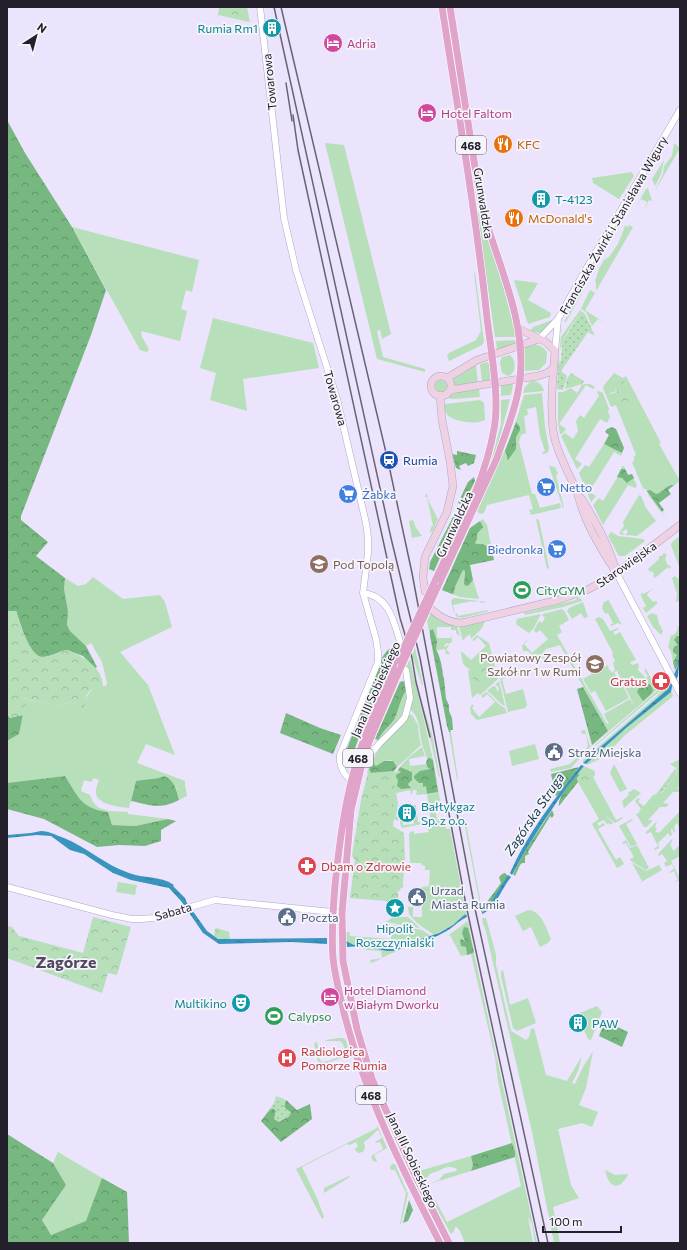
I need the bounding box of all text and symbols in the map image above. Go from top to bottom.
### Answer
north arrow [16,16,56,56]
building icon: Rumia Rm1 [261,17,283,39]
text: N [35,20,49,35]
place label: Rumia Rm1 [198,21,258,35]
hotel icon: Adria [322,32,344,54]
place label: Adria [347,36,376,50]
street label: Towarowa [259,53,279,111]
hotel icon: Hotel Faltom [416,102,438,124]
place label: Hotel Faltom [441,106,512,120]
restaurant icon: KFC [492,133,514,155]
street label: Franciszka Żwirki i Stanisława Wigury [556,133,670,317]
road number: 468 [456,136,486,154]
place label: KFC [517,137,540,151]
street label: Grunwaldzka [471,167,497,239]
building icon: T-4123 [530,188,552,210]
place label: T-4123 [555,192,593,206]
restaurant icon: McDonald's [503,207,525,229]
place label: McDonald's [528,211,592,225]
street label: Towarowa [321,369,351,427]
station icon: Rumia [378,449,400,471]
place label: Rumia [403,453,438,467]
supermarket icon: Netto [535,476,557,498]
place label: Netto [560,480,592,494]
supermarket icon: Żabka [337,483,359,505]
place label: Żabka [362,487,396,501]
street label: Grunwaldzka [433,489,475,559]
supermarket icon: Biedronka [546,538,568,560]
street label: Starowiejska [593,538,659,590]
place label: Biedronka [487,542,543,556]
school or university icon: Pod Topolą [308,553,330,575]
place label: Pod Topolą [333,557,394,571]
sports icon: CityGYM [511,579,533,601]
place label: CityGYM [536,583,586,597]
street label: Jana III Sobieskiego [348,639,403,739]
place label: Powiatowy Zespół Szkół nr 1 w Rumi [480,650,581,678]
school or university icon: Powiatowy Zespół Szkół nr 1 w Rumi [584,653,606,675]
pharmacy icon: Gratus [650,670,672,692]
place label: Gratus [610,674,647,688]
public building icon: Straż Miejska [543,741,565,763]
place label: Straż Miejska [568,745,641,759]
road number: 468 [343,749,373,767]
water label: Zagórska Struga [500,769,568,859]
place label: Bałtykgaz Sp. z o.o. [421,799,475,827]
building icon: Bałtykgaz Sp. z o.o. [396,802,418,824]
pharmacy icon: Dbam o Zdrowie [296,855,318,877]
place label: Dbam o Zdrowie [321,859,411,873]
place label: Urzad Miasta Rumia [431,883,505,911]
public building icon: Urzad Miasta Rumia [406,886,428,908]
place icon: Hipolit Roszczynialski [384,897,406,919]
street label: Sabata [153,899,193,923]
public building icon: Poczta [276,906,298,928]
place label: Poczta [301,910,339,924]
place label: Hipolit Roszczynialski [356,921,434,949]
district label: Zagórze [36,952,96,971]
place label: Hotel Diamond w Białym Dworku [344,983,439,1011]
hotel icon: Hotel Diamond w Białym Dworku [319,986,341,1008]
theatre icon: Multikino [230,992,252,1014]
place label: Multikino [174,996,227,1010]
sports icon: Calypso [263,1005,285,1027]
place label: Calypso [288,1009,331,1023]
building icon: PAW [567,1012,589,1034]
place label: PAW [592,1016,619,1030]
place label: Radiologica Pomorze Rumia [301,1044,387,1072]
hospital icon: Radiologica Pomorze Rumia [276,1047,298,1069]
road number: 468 [356,1086,386,1104]
street label: Jana III Sobieskiego [384,1110,441,1210]
scale bar [543,1208,621,1234]
text: 100 m [549,1214,583,1228]

